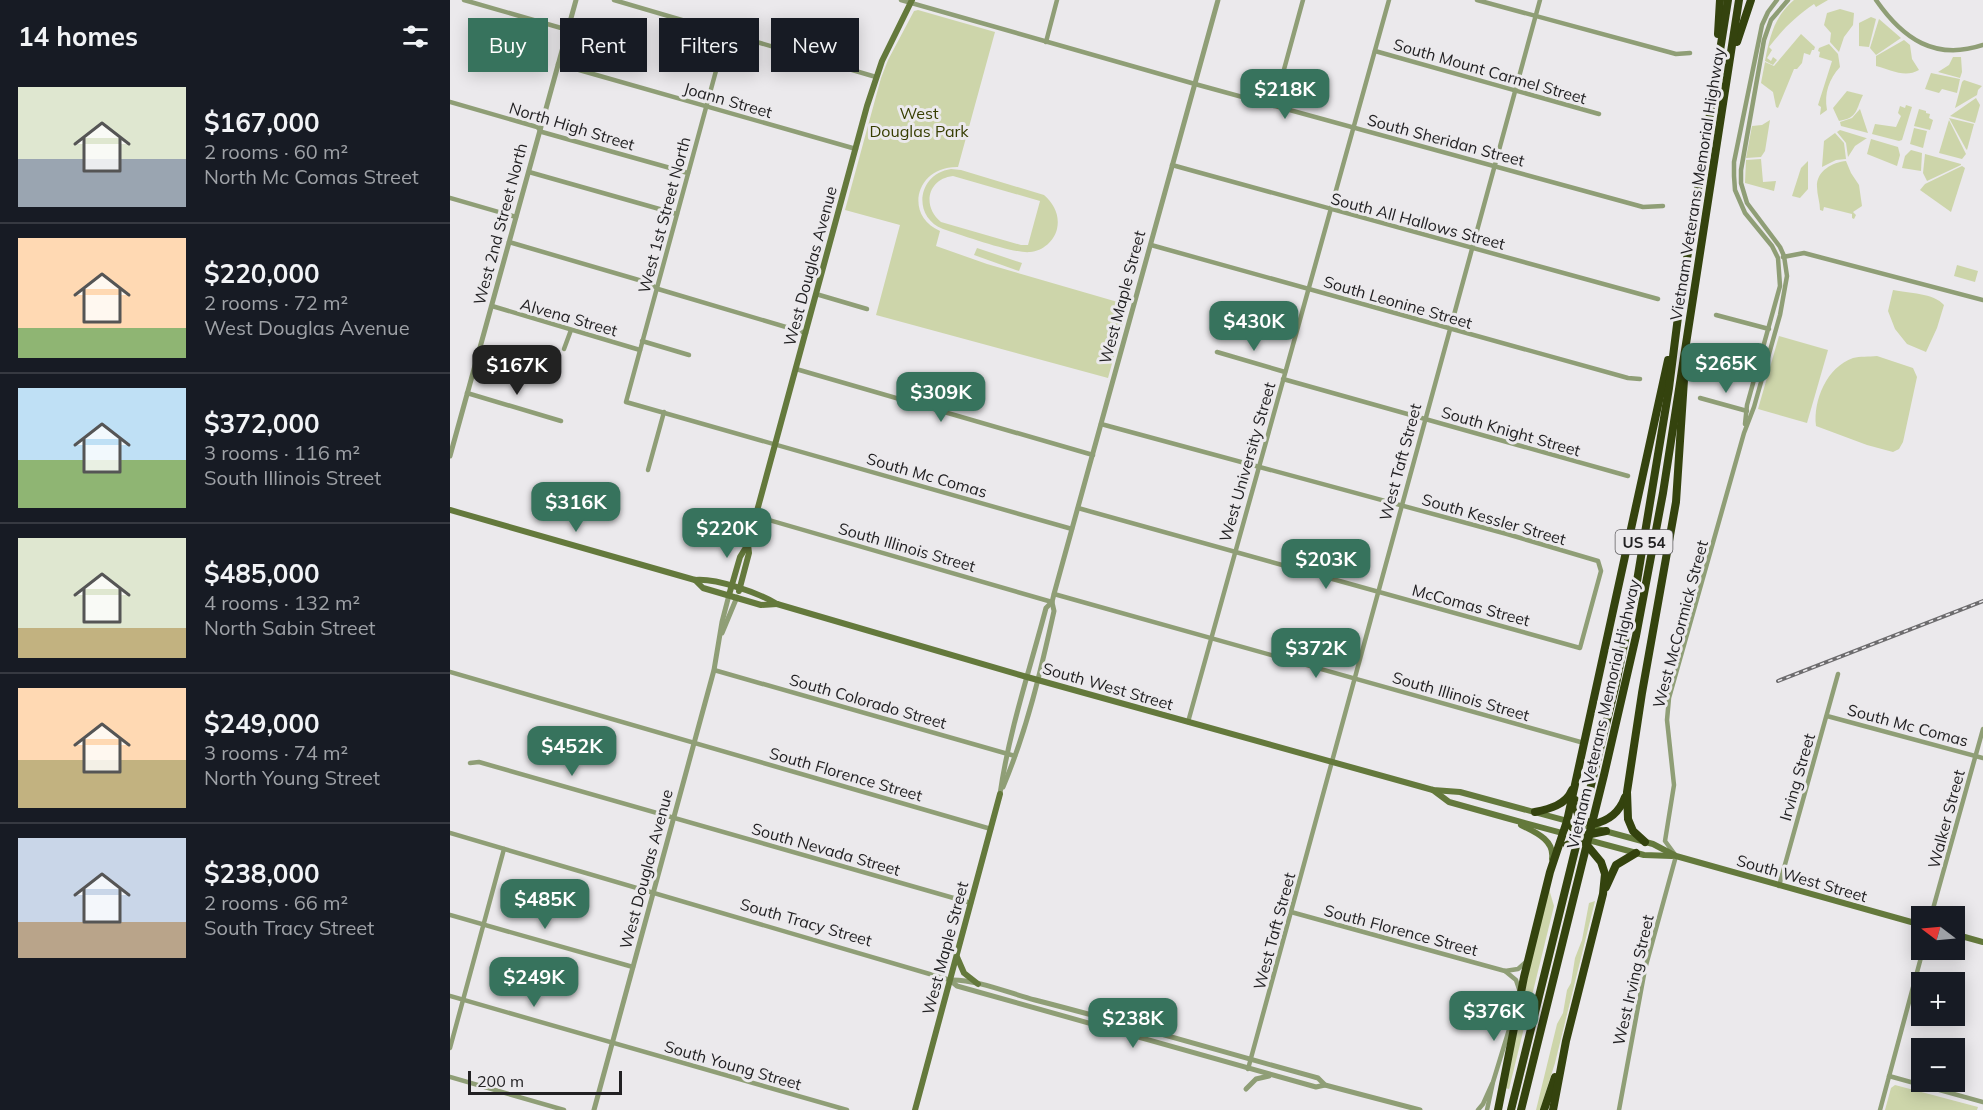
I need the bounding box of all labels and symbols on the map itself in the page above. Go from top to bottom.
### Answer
street label: South Mount Carmel Street [1391,34,1589,108]
street label: Vietnam Veterans Memorial Highway [1666,46,1729,322]
pin: $218K [1243,69,1327,120]
street label: Joann Street [681,78,775,122]
street label: North High Street [507,97,637,155]
park label: West Douglas Park [869,103,969,141]
street label: South Sheridan Street [1365,109,1527,171]
street label: West 1st Street North [633,135,695,295]
street label: West 2nd Street North [469,141,531,307]
street label: West Douglas Avenue [779,184,841,348]
street label: South All Hallows Street [1329,188,1508,254]
street label: West Maple Street [1095,228,1149,366]
street label: South Leonine Street [1321,271,1475,333]
street label: Alvena Street [518,294,620,341]
pin: $430K [1212,301,1296,352]
pin: $265K [1684,343,1768,394]
pin: $167K [475,345,559,396]
pin: $309K [899,372,983,423]
street label: West University Street [1215,379,1279,544]
street label: West Taft Street [1375,401,1425,523]
street label: South Knight Street [1439,402,1583,461]
street label: South Mc Comas [864,448,990,502]
pin: $316K [534,482,618,533]
street label: South Kessler Street [1420,489,1569,549]
pin: $220K [685,508,769,559]
street label: South Illinois Street [836,518,978,576]
road number: US 54 [1616,530,1672,554]
street label: West McCormick Street [1648,538,1712,710]
pin: $203K [1284,539,1368,590]
street label: Vietnam Veterans Memorial Highway [1562,577,1644,851]
street label: McComas Street [1410,580,1532,630]
pin: $372K [1274,628,1358,679]
street label: South West Street [1040,658,1176,714]
street label: South Illinois Street [1390,667,1532,725]
street label: South Colorado Street [787,669,949,733]
street label: South Mc Comas [1845,699,1971,751]
pin: $452K [530,726,614,777]
street label: Irving Street [1775,731,1819,823]
street label: South Florence Street [767,743,925,806]
street label: Walker Street [1923,767,1969,870]
street label: West Douglas Avenue [615,787,677,951]
street label: South Nevada Street [749,818,903,880]
street label: South West Street [1734,850,1870,906]
street label: West Taft Street [1249,870,1299,992]
pin: $485K [503,879,587,930]
street label: West Maple Street [918,879,972,1017]
street label: South Tracy Street [738,894,875,950]
street label: South Florence Street [1322,900,1480,960]
north arrow [1911,906,1965,960]
street label: West Irving Street [1608,912,1658,1047]
pin: $249K [492,957,576,1008]
pin: $376K [1452,991,1536,1042]
pin: $238K [1091,998,1175,1049]
street label: South Young Street [662,1036,804,1094]
scale bar [468,1068,622,1096]

